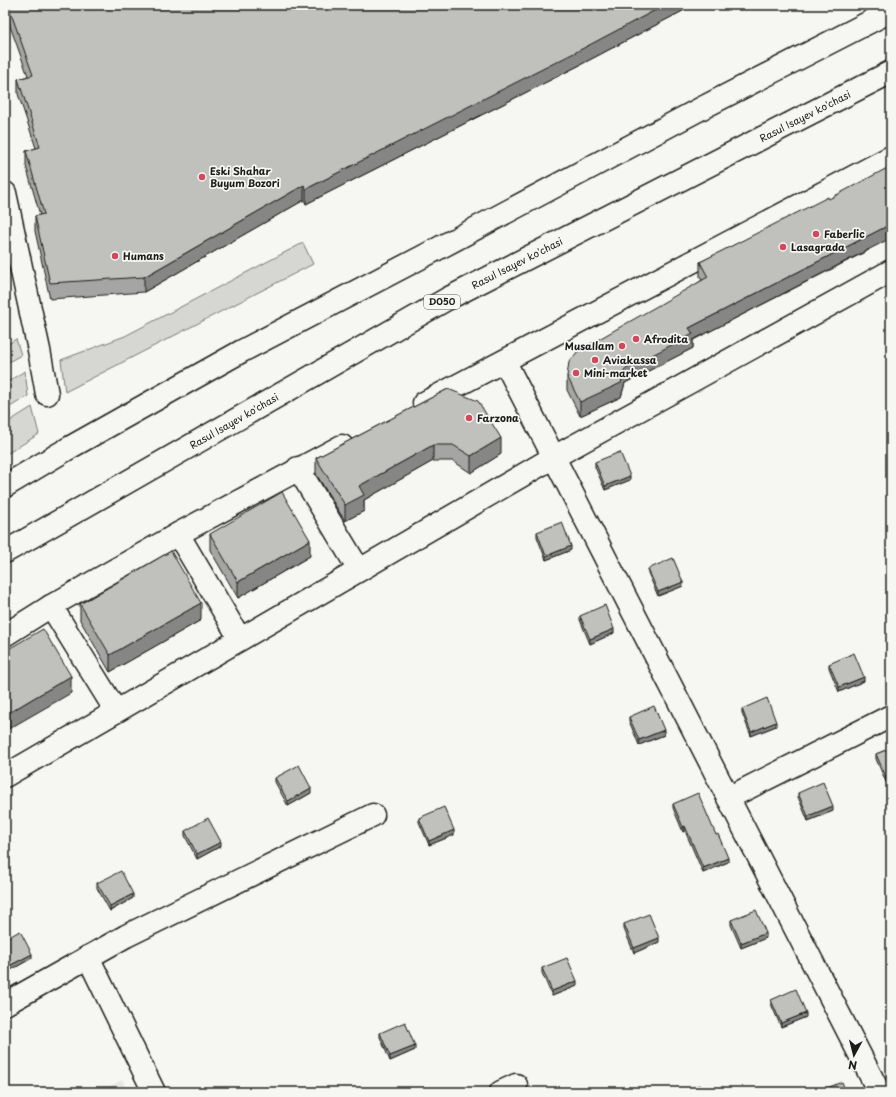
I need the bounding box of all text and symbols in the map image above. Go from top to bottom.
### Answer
street label: Rasul Isayev ko'chasi [757,86,853,145]
place label: Eski Shahar Buyum Bozori [210,163,280,190]
marker: Eski Shahar Buyum Bozori [197,172,207,182]
place label: Faberlic [824,226,865,241]
marker: Faberlic [811,229,821,239]
street label: Rasul Isayev ko'chasi [469,233,565,292]
place label: Lasagrada [791,239,845,254]
marker: Lasagrada [778,242,788,252]
place label: Humans [123,248,164,263]
marker: Humans [110,251,120,261]
road number: D050 [424,295,460,309]
place label: Afrodita [644,331,688,346]
marker: Afrodita [631,334,641,344]
place label: Musallam [565,338,614,353]
marker: Musallam [617,341,627,351]
place label: Aviakassa [603,352,657,367]
marker: Aviakassa [590,355,600,365]
place label: Mini-market [584,365,648,380]
marker: Mini-market [571,368,581,378]
street label: Rasul Isayev ko'chasi [186,389,281,452]
place label: Farzona [477,410,519,425]
marker: Farzona [464,413,474,423]
north arrow [834,1035,874,1075]
text: N [847,1056,858,1074]

